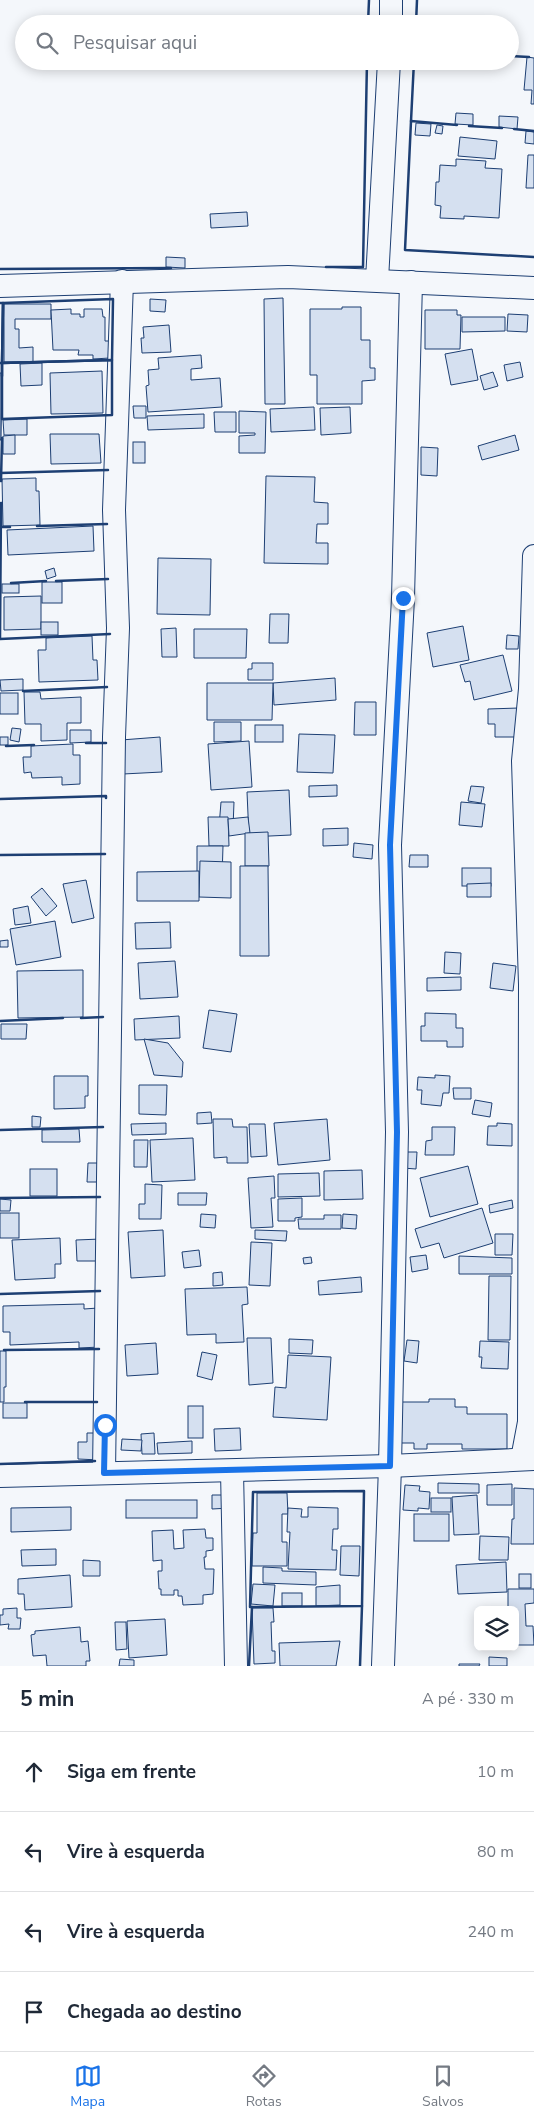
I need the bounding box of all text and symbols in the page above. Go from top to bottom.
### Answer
search box [15,15,519,70]
icon: search [33,29,61,57]
text: Pesquisar aqui [73,30,197,56]
route end [392,587,415,610]
route start [94,1414,117,1437]
map controls [474,1606,519,1651]
button: layers [474,1606,519,1651]
text: 5 min [20,1685,74,1713]
text: A pé · 330 m [422,1688,514,1710]
icon: ahead [20,1758,48,1786]
text: Siga em frente [67,1759,196,1785]
text: 10 m [477,1761,514,1783]
icon: left [20,1838,48,1866]
text: Vire à esquerda [67,1839,205,1865]
text: 80 m [477,1841,514,1863]
icon: left [20,1918,48,1946]
text: Vire à esquerda [67,1919,205,1945]
text: 240 m [467,1921,514,1943]
icon: arrive [20,1998,48,2026]
text: Chegada ao destino [67,1999,242,2025]
tab: Mapa [70,2062,105,2111]
tab: Rotas [246,2062,282,2111]
tab: Salvos [422,2062,464,2111]

